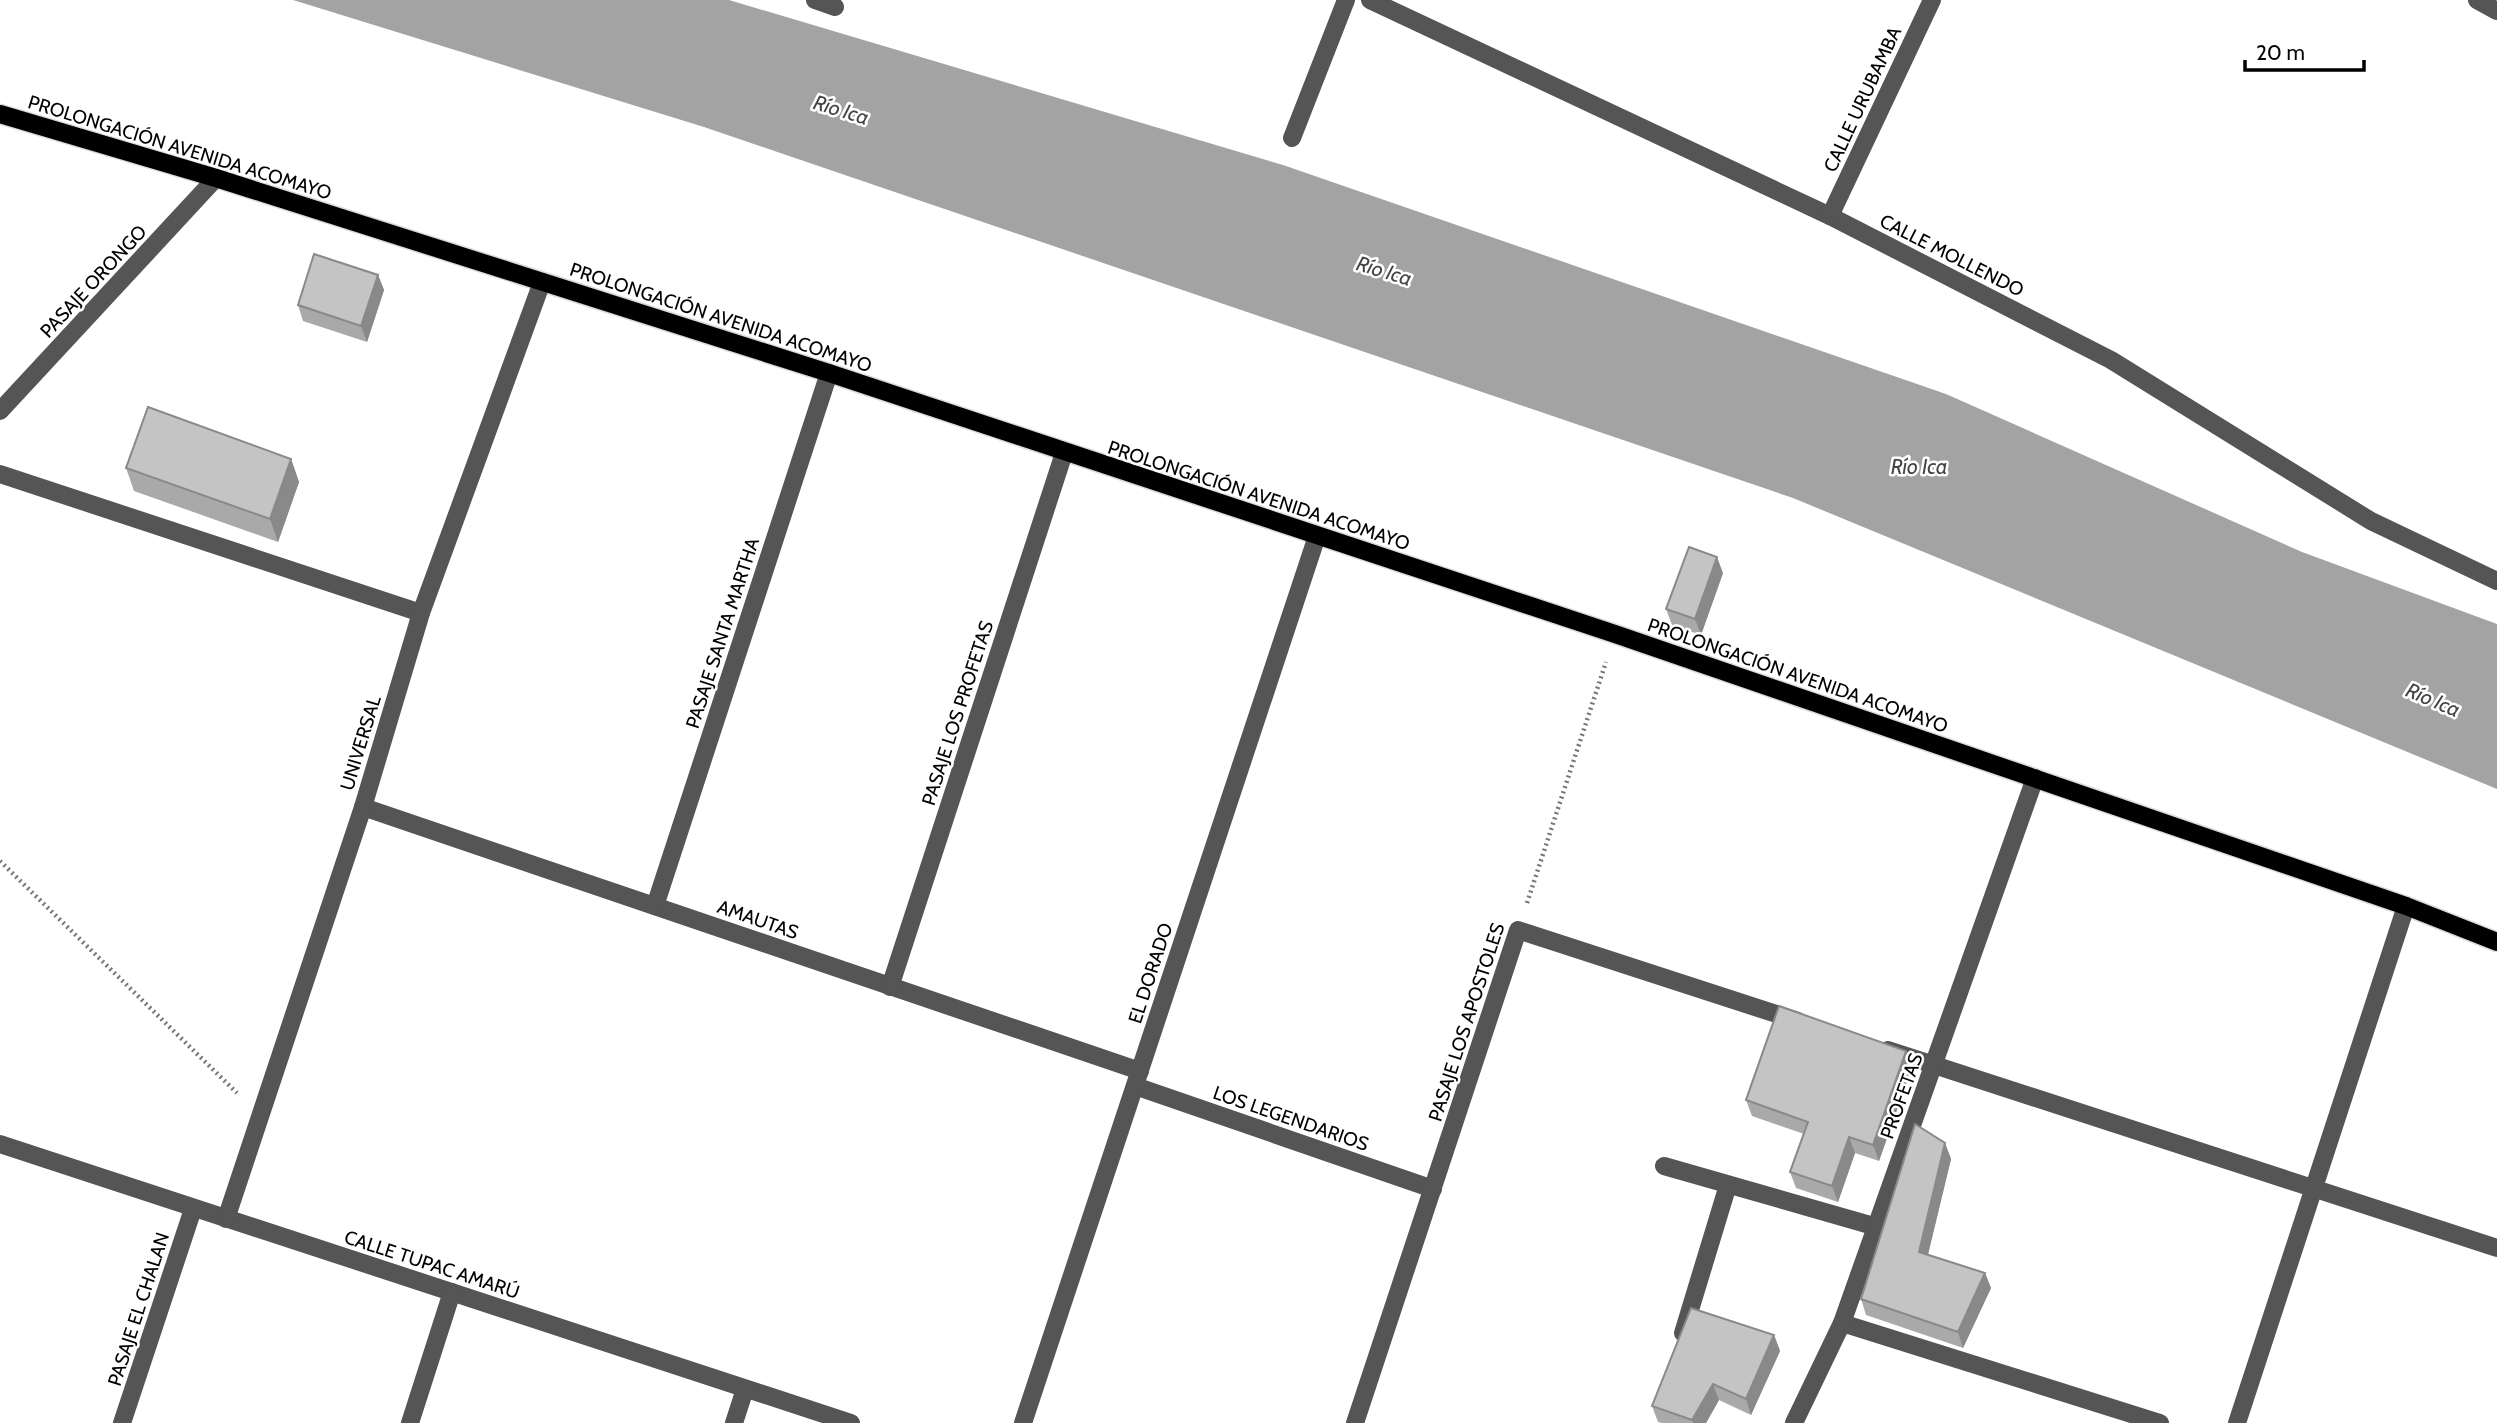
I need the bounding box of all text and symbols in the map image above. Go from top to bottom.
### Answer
street label: CALLE URUBAMBA [1819,23,1906,176]
scale bar [2245,28,2364,72]
text: 20 m [2256,40,2305,65]
street label: PROLONGACIÓN AVENIDA ACOMAYO [25,89,335,205]
water label: Río Ica [810,89,872,130]
street label: CALLE MOLLENDO [1876,209,2028,302]
street label: PASAJE ORONGO [35,220,151,342]
water label: Río Ica [1353,250,1415,291]
street label: PROLONGACIÓN AVENIDA ACOMAYO [567,257,875,377]
street label: PROLONGACIÓN AVENIDA ACOMAYO [1105,435,1413,555]
water label: Río Ica [1891,454,1947,479]
street label: PASAJE SANTA MARTHA [681,535,764,731]
street label: PROLONGACIÓN AVENIDA ACOMAYO [1645,612,1951,738]
street label: PASAJE LOS PROFETAS [917,618,998,808]
water label: Río Ica [2402,677,2464,722]
street label: UNIVERSAL [335,693,386,793]
street label: AMAUTAS [714,895,801,944]
street label: EL DORADO [1123,920,1178,1026]
street label: PASAJE LOS APOSTOLES [1424,920,1509,1124]
street label: PROFETAS [1875,1050,1928,1142]
street label: LOS LEGENDARIOS [1210,1081,1372,1156]
street label: CALLE TUPAC AMARÚ [341,1224,523,1304]
street label: PASAJE EL CHALAN [103,1230,174,1389]

